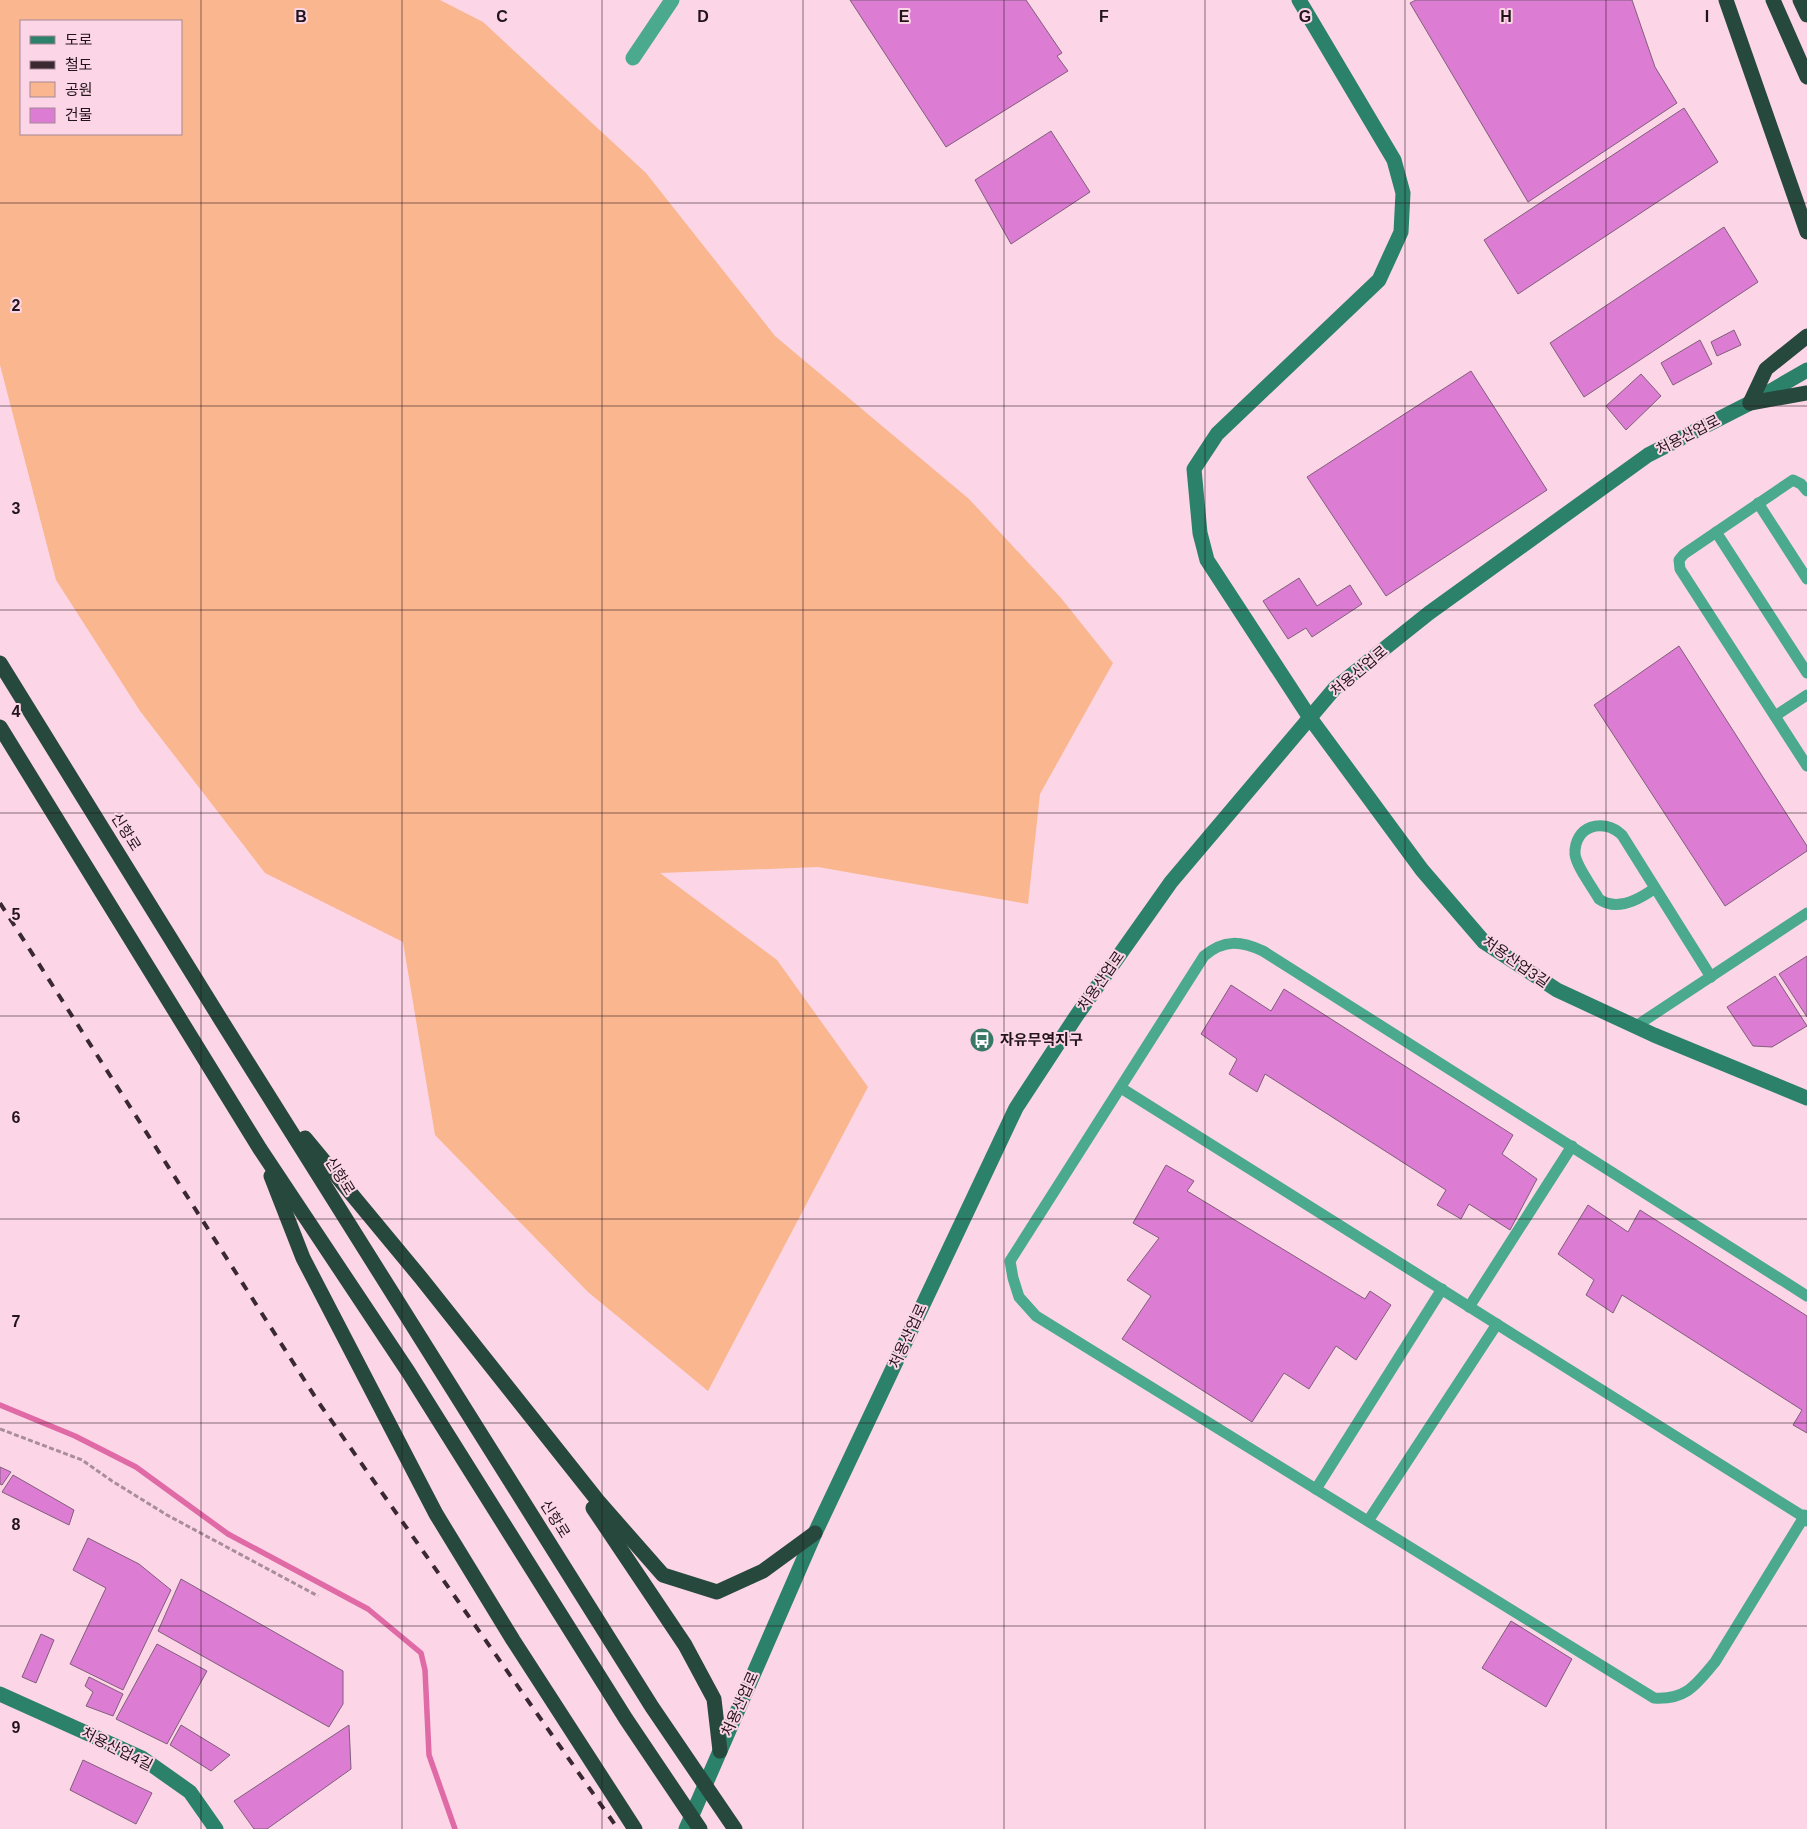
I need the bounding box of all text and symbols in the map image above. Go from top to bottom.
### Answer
text: B [295,8,307,25]
text: C [496,8,508,25]
text: D [697,8,709,25]
text: E [899,8,910,25]
text: F [1099,8,1109,25]
text: G [1299,8,1311,25]
text: H [1500,8,1512,25]
text: I [1705,8,1709,25]
legend [20,20,182,135]
text: 도로 [65,31,93,48]
text: 철도 [65,56,93,73]
text: 공원 [65,81,93,98]
text: 건물 [65,106,93,123]
text: 2 [12,297,21,314]
street label: 처용산업로 [1653,411,1722,458]
text: 3 [12,500,21,517]
street label: 처용산업로 [1327,642,1391,699]
text: 4 [12,703,21,720]
street label: 신항로 [108,810,145,854]
text: 5 [12,906,21,923]
street label: 처용산업3길 [1480,932,1553,991]
street label: 처용산업로 [1074,948,1127,1014]
bus stop icon: 자유무역지구 [969,1027,995,1053]
place label: 자유무역지구 [1000,1031,1083,1048]
text: 6 [12,1109,21,1126]
street label: 신항로 [322,1154,359,1198]
street label: 처용산업로 [885,1301,930,1371]
text: 7 [12,1313,21,1330]
street label: 신항로 [537,1497,574,1541]
text: 8 [12,1516,21,1533]
street label: 처용산업로 [718,1669,761,1739]
text: 9 [12,1719,21,1736]
street label: 처용산업4길 [79,1723,156,1774]

